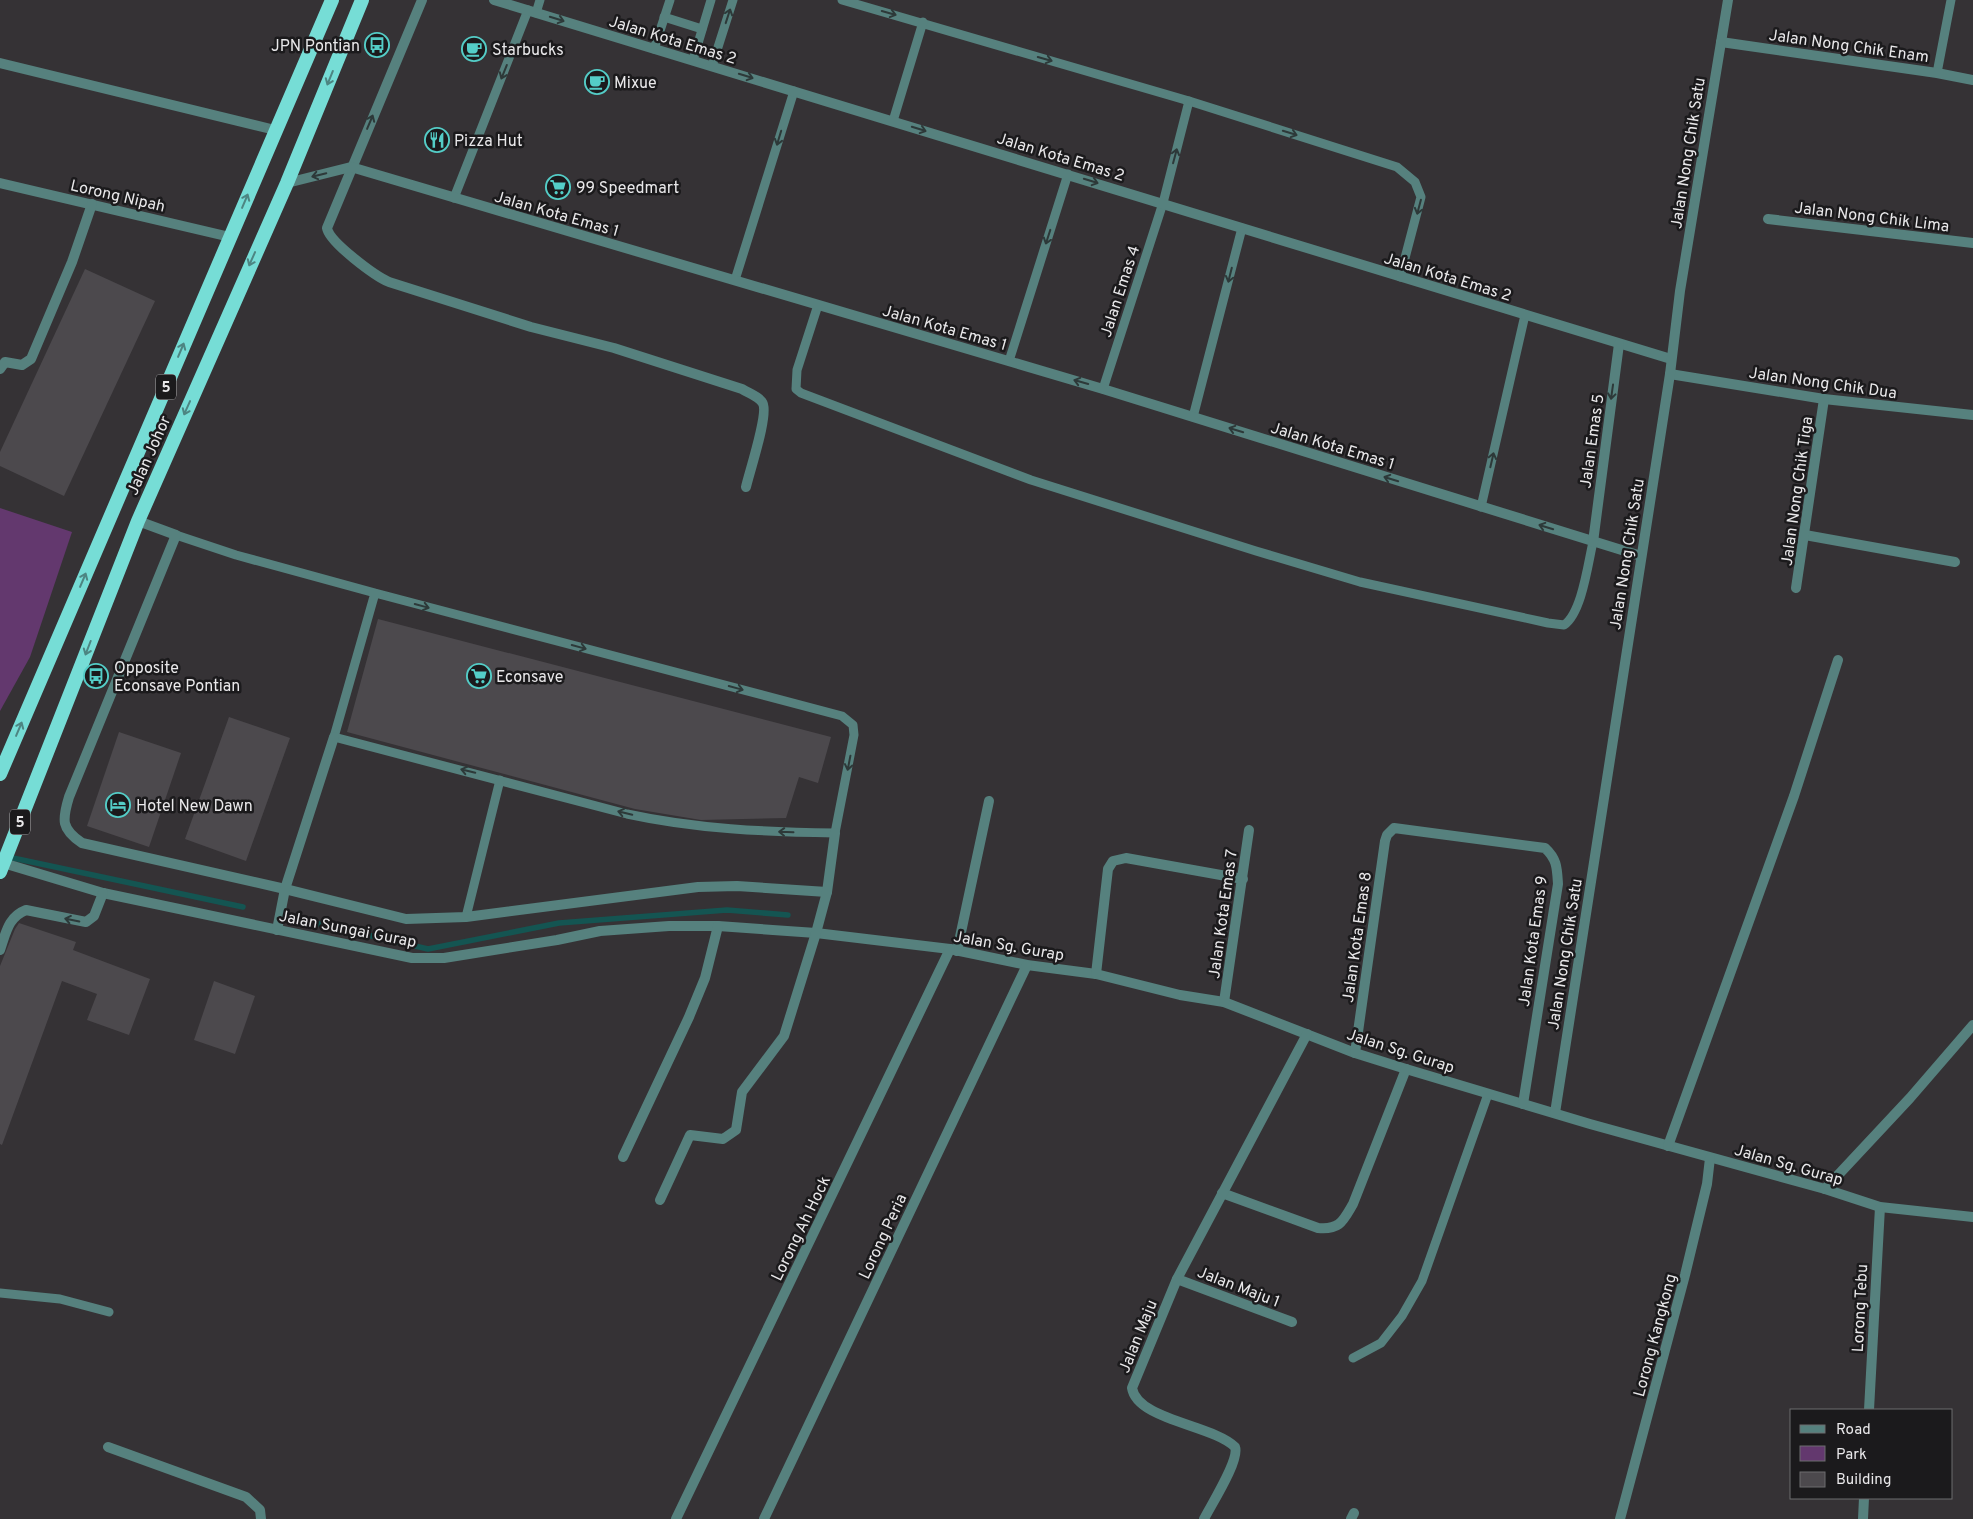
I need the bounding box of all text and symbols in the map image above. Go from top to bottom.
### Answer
one-way arrow [723,9,733,25]
one-way arrow [881,9,897,18]
street label: Jalan Kota Emas 2 [606,12,739,70]
one-way arrow [549,15,565,25]
street label: Jalan Nong Chik Enam [1767,26,1930,68]
bus stop icon: JPN Pontian [364,32,390,58]
cafe icon: Starbucks [461,36,487,62]
place label: JPN Pontian [271,37,360,57]
place label: Starbucks [492,41,564,61]
one-way arrow [1037,54,1053,64]
one-way arrow [499,64,508,79]
cafe icon: Mixue [584,69,610,95]
one-way arrow [325,70,335,85]
one-way arrow [738,72,754,82]
place label: Mixue [614,74,657,94]
street label: Jalan Nong Chik Satu [1667,76,1711,230]
one-way arrow [366,115,376,130]
one-way arrow [910,124,926,134]
restaurant icon: Pizza Hut [424,127,450,153]
one-way arrow [774,129,784,145]
street label: Jalan Kota Emas 2 [994,129,1127,187]
one-way arrow [1282,129,1297,138]
place label: Pizza Hut [454,132,523,152]
one-way arrow [1171,148,1180,164]
one-way arrow [312,171,328,180]
supermarket icon: 99 Speedmart [545,174,571,200]
street label: Lorong Nipah [68,176,167,218]
one-way arrow [1083,177,1099,187]
place label: 99 Speedmart [576,179,679,199]
street label: Jalan Kota Emas 1 [492,188,621,242]
one-way arrow [241,194,251,209]
one-way arrow [1413,199,1423,215]
street label: Jalan Nong Chik Lima [1793,199,1950,237]
one-way arrow [1043,229,1052,245]
street label: Jalan Emas 4 [1097,243,1145,340]
street label: Jalan Kota Emas 2 [1381,249,1514,307]
one-way arrow [247,251,257,266]
one-way arrow [1225,266,1234,282]
street label: Jalan Kota Emas 1 [880,302,1009,356]
one-way arrow [177,343,187,358]
street label: Jalan Nong Chik Dua [1748,364,1898,404]
road number: 5 [156,374,176,400]
one-way arrow [1073,377,1089,387]
one-way arrow [1607,384,1617,400]
street label: Jalan Emas 5 [1576,393,1610,490]
one-way arrow [182,400,192,415]
street label: Jalan Johor [123,413,176,499]
street label: Jalan Nong Chik Tiga [1778,415,1818,567]
street label: Jalan Kota Emas 1 [1268,419,1397,475]
one-way arrow [1228,425,1244,435]
one-way arrow [1488,452,1497,468]
one-way arrow [1383,473,1399,483]
street label: Jalan Nong Chik Satu [1606,477,1650,631]
one-way arrow [1538,522,1554,532]
one-way arrow [79,573,88,588]
one-way arrow [413,601,429,611]
one-way arrow [83,640,93,655]
one-way arrow [571,643,587,652]
place label: Opposite Econsave Pontian [114,659,240,697]
bus stop icon: Opposite Econsave Pontian [83,663,109,689]
supermarket icon: Econsave [466,663,492,689]
place label: Econsave [496,668,563,688]
one-way arrow [728,684,744,693]
one-way arrow [15,722,25,737]
one-way arrow [843,755,853,771]
one-way arrow [460,766,476,776]
hotel icon: Hotel New Dawn [105,792,131,818]
place label: Hotel New Dawn [136,797,253,817]
one-way arrow [618,808,634,817]
road number: 5 [10,810,30,834]
one-way arrow [778,827,794,836]
street label: Jalan Kota Emas 7 [1205,848,1243,980]
street label: Jalan Kota Emas 8 [1339,870,1377,1004]
street label: Jalan Kota Emas 9 [1515,874,1553,1008]
street label: Jalan Nong Chik Satu [1544,877,1588,1031]
street label: Jalan Sungai Gurap [277,907,418,953]
one-way arrow [65,915,81,924]
street label: Jalan Sg. Gurap [952,927,1066,967]
street label: Jalan Sg. Gurap [1344,1025,1457,1079]
street label: Jalan Sg. Gurap [1732,1141,1845,1191]
street label: Lorong Ah Hock [768,1173,836,1285]
street label: Lorong Peria [855,1191,912,1283]
street label: Jalan Maju 1 [1194,1263,1282,1313]
street label: Lorong Tebu [1849,1263,1873,1353]
street label: Lorong Kangkong [1630,1272,1682,1399]
street label: Jalan Maju [1115,1297,1163,1376]
legend [1790,1409,1953,1499]
text: Road [1836,1421,1871,1440]
text: Park [1836,1446,1867,1465]
text: Building [1836,1471,1891,1490]

